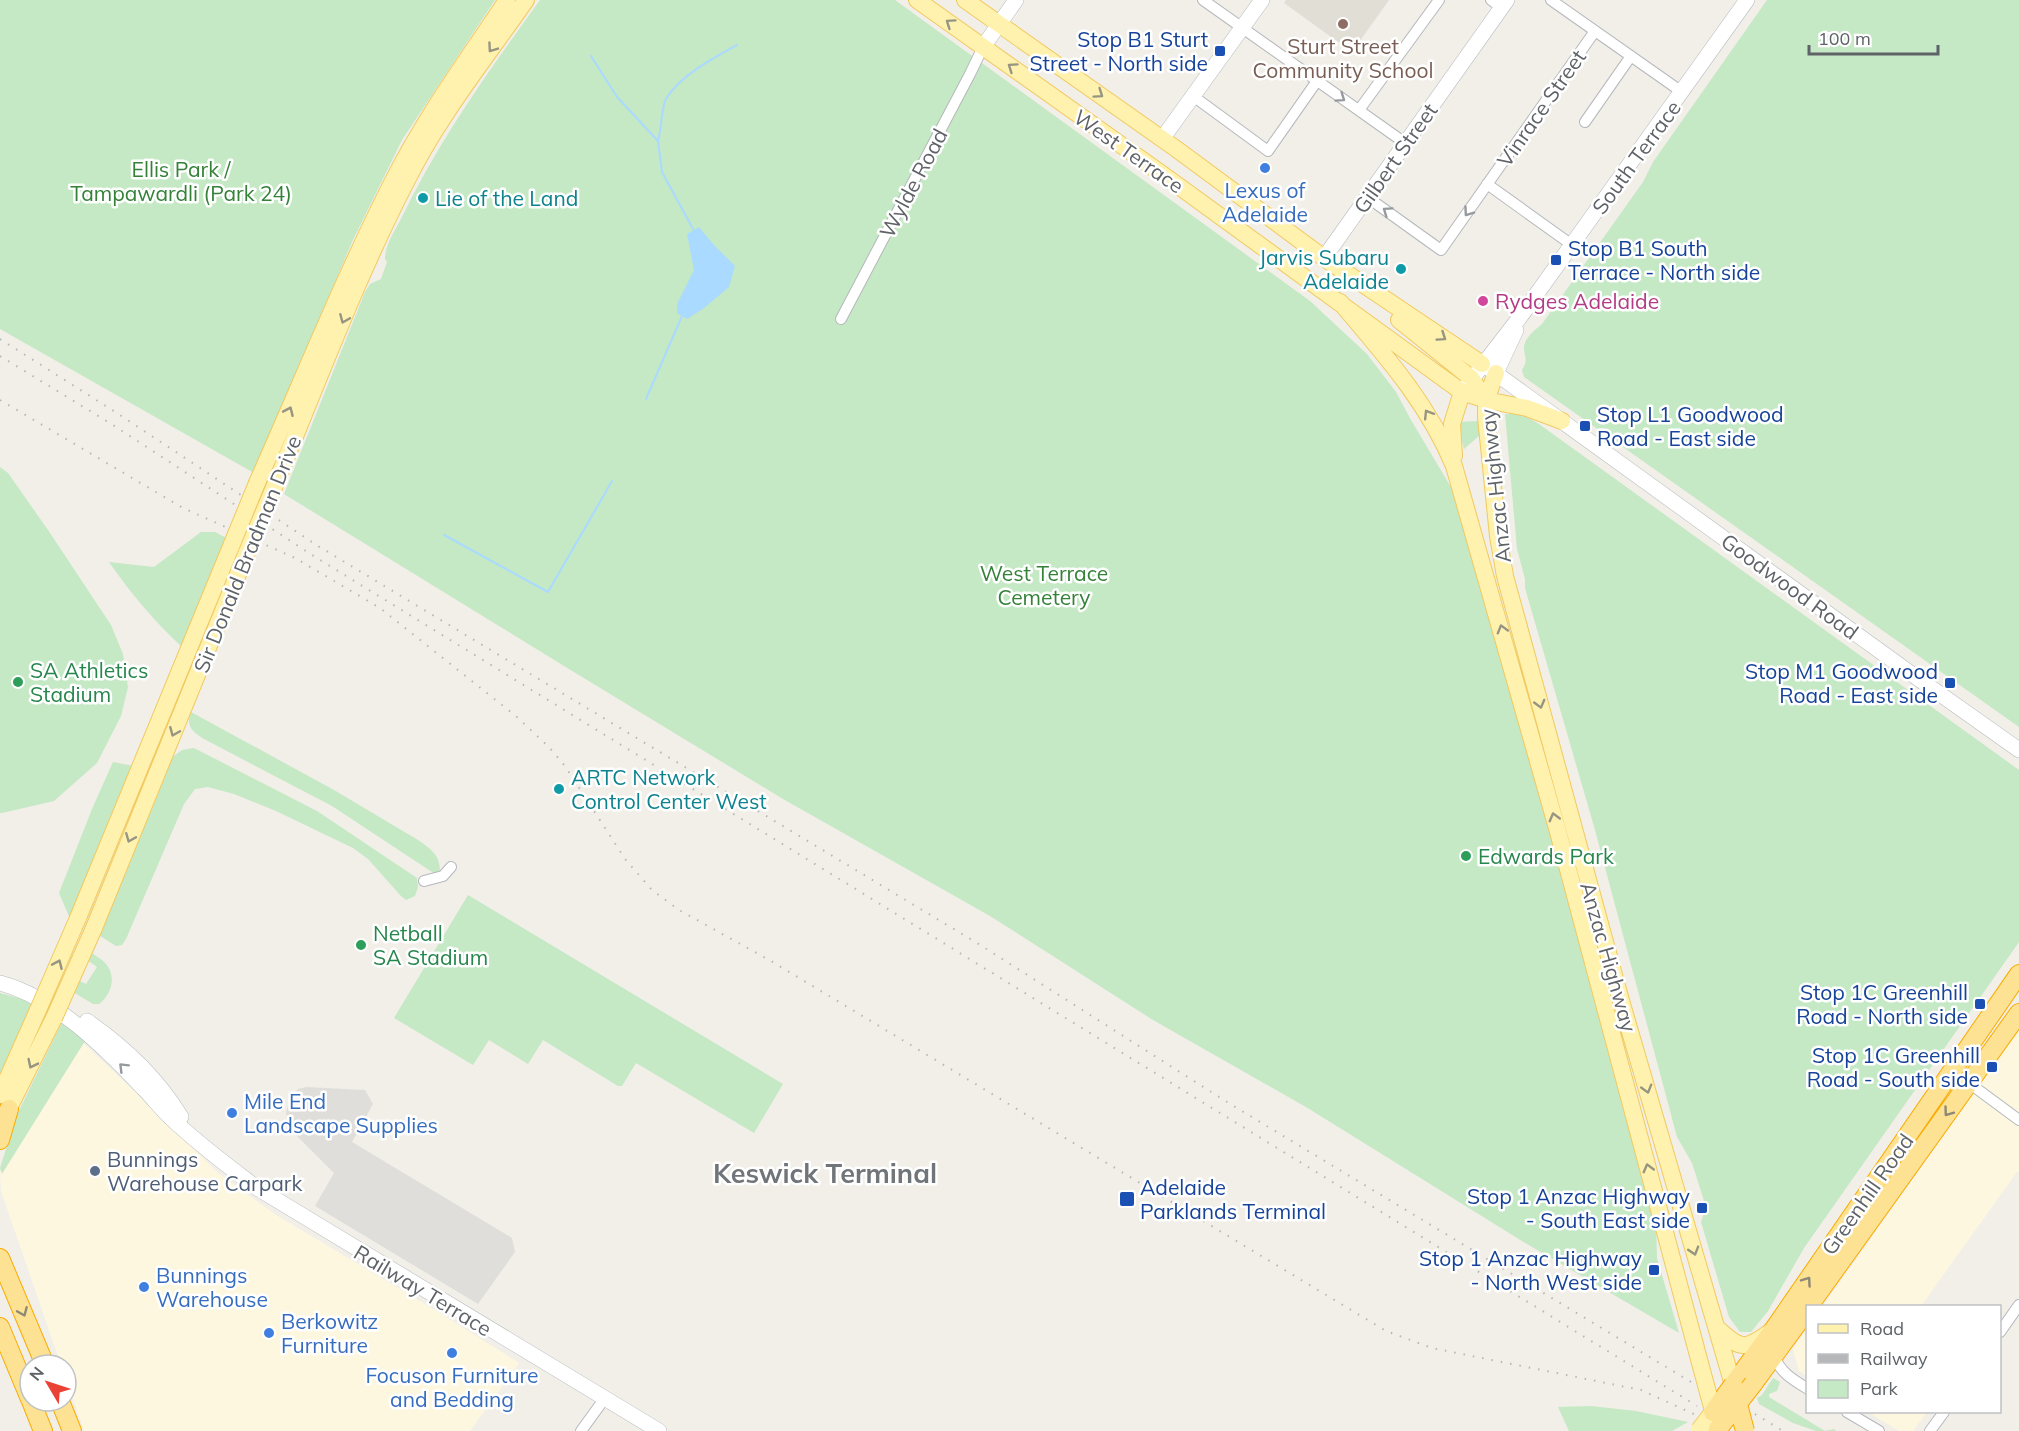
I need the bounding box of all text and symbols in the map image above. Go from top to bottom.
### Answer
marker: Sturt Street Community School [1336,17,1350,31]
scale bar [1809,18,1938,56]
one-way arrow [946,19,957,30]
place label: Stop B1 Sturt Street - North side [1030,26,1208,76]
text: 100 m [1818,27,1871,50]
place label: Sturt Street Community School [1253,33,1433,83]
one-way arrow [488,41,499,52]
marker: Stop B1 Sturt Street - North side [1213,44,1227,58]
street label: Vinrace Street [1491,44,1591,172]
one-way arrow [1008,64,1019,75]
one-way arrow [1092,87,1103,98]
one-way arrow [1335,91,1346,102]
street label: South Terrace [1586,95,1686,219]
street label: Gilbert Street [1348,98,1442,218]
street label: West Terrace [1069,103,1189,199]
street label: Wylde Road [873,124,953,242]
park label: Ellis Park / Tampawardli (Park 24) [70,156,292,206]
marker: Lexus of Adelaide [1258,161,1272,175]
place label: Lexus of Adelaide [1222,177,1308,227]
place label: Lie of the Land [435,185,578,211]
marker: Lie of the Land [416,191,430,205]
one-way arrow [1464,206,1475,217]
one-way arrow [1383,207,1394,218]
place label: Stop B1 South Terrace - North side [1568,235,1760,285]
place label: Jarvis Subaru Adelaide [1259,244,1389,294]
marker: Stop B1 South Terrace - North side [1549,253,1563,267]
marker: Jarvis Subaru Adelaide [1394,262,1408,276]
place label: Rydges Adelaide [1495,288,1659,314]
marker: Rydges Adelaide [1476,294,1490,308]
one-way arrow [339,313,351,324]
one-way arrow [1436,330,1447,341]
place label: Stop L1 Goodwood Road - East side [1597,401,1784,451]
one-way arrow [282,406,294,417]
street label: Anzac Highway [1474,408,1516,564]
one-way arrow [1423,410,1435,420]
marker: Stop L1 Goodwood Road - East side [1578,419,1592,433]
street label: Sir Donald Bradman Drive [187,432,307,676]
street label: Goodwood Road [1716,527,1864,645]
park label: West Terrace Cemetery [980,560,1108,610]
one-way arrow [1496,624,1509,634]
place label: SA Athletics Stadium [30,657,148,707]
place label: Stop M1 Goodwood Road - East side [1745,658,1938,708]
marker: SA Athletics Stadium [11,675,25,689]
marker: Stop M1 Goodwood Road - East side [1943,676,1957,690]
one-way arrow [1532,699,1545,709]
one-way arrow [169,726,181,737]
place label: ARTC Network Control Center West [571,764,767,814]
marker: ARTC Network Control Center West [552,782,566,796]
one-way arrow [1549,812,1561,823]
one-way arrow [125,832,137,843]
place label: Edwards Park [1478,843,1614,869]
marker: Edwards Park [1459,849,1473,863]
street label: Anzac Highway [1575,879,1643,1035]
place label: Netball SA Stadium [373,920,488,970]
marker: Netball SA Stadium [354,938,368,952]
one-way arrow [51,959,63,970]
place label: Stop 1C Greenhill Road - North side [1796,979,1968,1029]
marker: Stop 1C Greenhill Road - North side [1973,997,1987,1011]
place label: Stop 1C Greenhill Road - South side [1807,1042,1980,1092]
one-way arrow [27,1057,39,1068]
marker: Stop 1C Greenhill Road - South side [1985,1060,1999,1074]
one-way arrow [120,1063,130,1074]
one-way arrow [1640,1084,1652,1094]
place label: Mile End Landscape Supplies [244,1088,438,1138]
one-way arrow [1944,1105,1955,1116]
marker: Mile End Landscape Supplies [225,1106,239,1120]
street label: Greenhill Road [1816,1128,1918,1260]
place label: Bunnings Warehouse Carpark [107,1146,302,1196]
district label: Keswick Terminal [713,1156,937,1190]
one-way arrow [1643,1163,1656,1173]
marker: Bunnings Warehouse Carpark [88,1164,102,1178]
place label: Adelaide Parklands Terminal [1140,1174,1326,1224]
place label: Stop 1 Anzac Highway - South East side [1467,1183,1690,1233]
marker: Adelaide Parklands Terminal [1118,1190,1136,1208]
marker: Stop 1 Anzac Highway - South East side [1695,1201,1709,1215]
street label: Railway Terrace [349,1239,497,1341]
place label: Stop 1 Anzac Highway - North West side [1419,1245,1642,1295]
one-way arrow [1687,1245,1699,1256]
place label: Bunnings Warehouse [156,1262,268,1312]
marker: Stop 1 Anzac Highway - North West side [1647,1263,1661,1277]
one-way arrow [1800,1276,1811,1287]
marker: Bunnings Warehouse [137,1280,151,1294]
one-way arrow [15,1305,27,1316]
legend [1806,1305,2001,1413]
place label: Berkowitz Furniture [281,1308,378,1358]
text: Road [1860,1317,1904,1340]
marker: Berkowitz Furniture [262,1326,276,1340]
marker: Focuson Furniture and Bedding [445,1346,459,1360]
text: Railway [1860,1347,1928,1370]
north arrow [18,1353,78,1413]
place label: Focuson Furniture and Bedding [365,1362,539,1412]
text: N [25,1363,48,1385]
text: Park [1860,1377,1899,1400]

